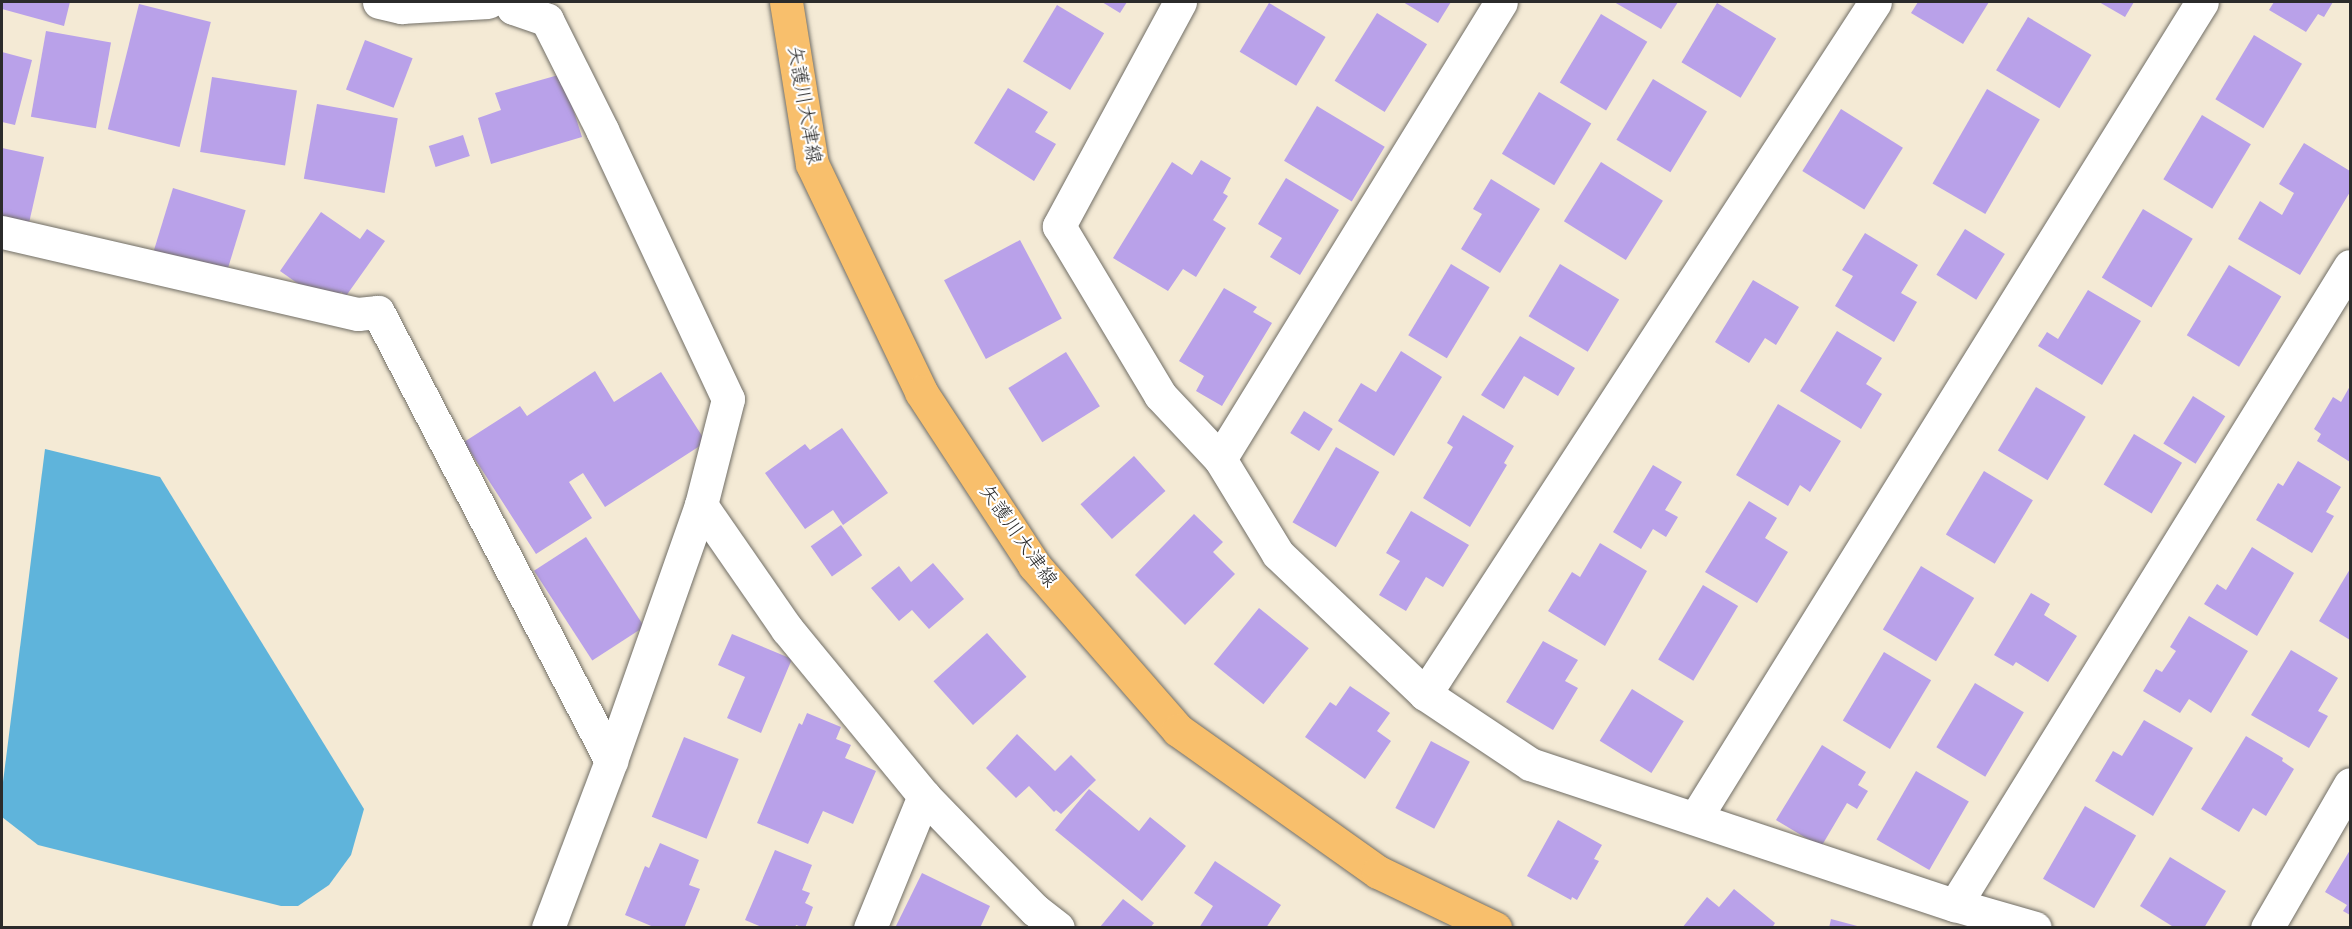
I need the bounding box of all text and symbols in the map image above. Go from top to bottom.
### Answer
street label: 矢護川大津線 [782,44,826,166]
street label: 矢護川大津線 [974,480,1062,592]

